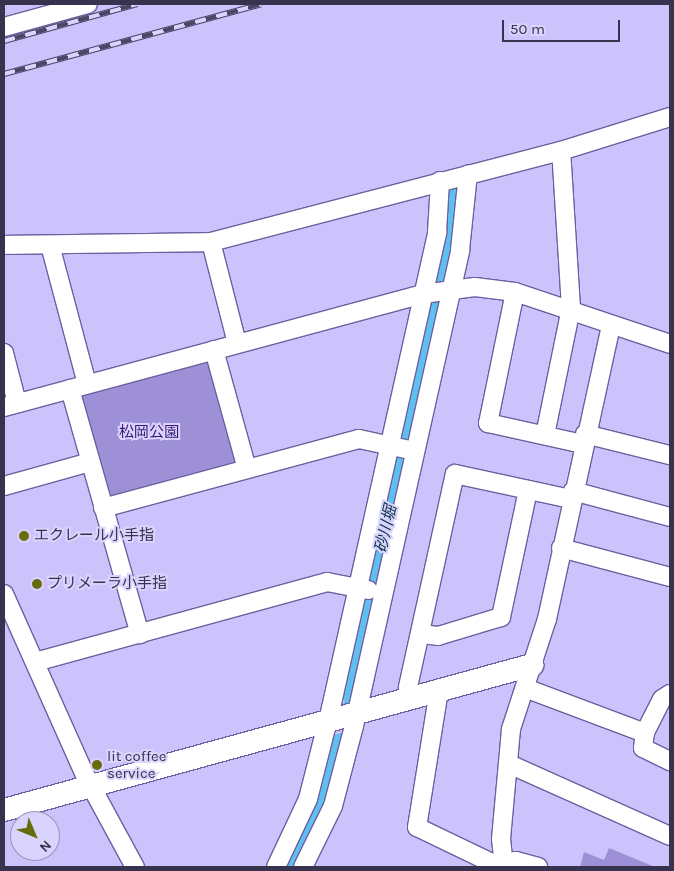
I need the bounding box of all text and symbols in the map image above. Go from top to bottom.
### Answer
scale bar [504,10,622,42]
text: 50 m [510,20,545,38]
park label: 松岡公園 [119,424,179,442]
water label: 砂川堀 [371,503,401,555]
place label: エクレール小手指 [34,527,154,545]
marker: エクレール小手指 [18,530,30,542]
place label: プリメーラ小手指 [47,575,167,593]
marker: プリメーラ小手指 [31,578,43,590]
place label: lit coffee service [107,747,166,782]
marker: lit coffee service [91,759,103,771]
north arrow [10,811,60,861]
text: N [36,837,55,856]

